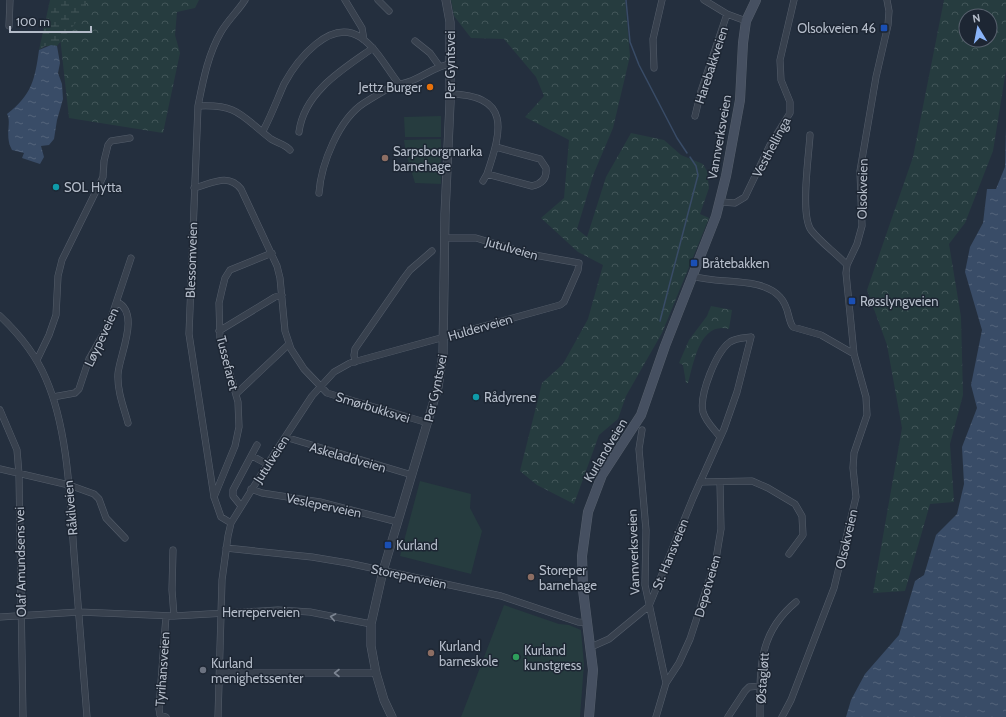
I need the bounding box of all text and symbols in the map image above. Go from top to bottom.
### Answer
scale bar [10,8,91,34]
north arrow [958,8,998,48]
text: N [971,11,981,26]
text: 100 m [16,14,50,29]
place label: Olsokveien 46 [797,20,876,36]
marker: Olsokveien 46 [879,23,889,33]
street label: Harebakkveien [691,24,731,106]
street label: Per Gyntsvei [442,31,458,99]
place label: Jettz Burger [358,79,423,95]
marker: Jettz Burger [425,82,435,92]
street label: Vannverksveien [704,93,734,181]
street label: Vesthellinga [748,113,794,180]
place label: Sarpsborgmarka barnehage [393,143,483,174]
marker: Sarpsborgmarka barnehage [380,153,390,163]
street label: Olsokveien [853,158,871,220]
place label: SOL Hytta [64,179,122,195]
marker: SOL Hytta [51,182,61,192]
street label: Blessomveien [182,222,200,298]
street label: Jutulveien [483,233,540,263]
place label: Bråtebakken [702,255,770,271]
marker: Bråtebakken [689,258,699,268]
place label: Røsslyngveien [860,293,938,309]
marker: Røsslyngveien [847,296,857,306]
street label: Løypeveien [80,305,122,369]
street label: Hulderveien [446,310,514,344]
street label: Tussefaret [214,334,243,392]
street label: Per Gyntsvei [420,353,450,423]
street label: Smørbukksvei [334,388,412,426]
place label: Rådyrene [484,389,537,405]
marker: Rådyrene [471,392,481,402]
street label: Kurlandveien [580,415,630,485]
street label: Jutulveien [249,432,292,487]
street label: Askeladdveien [308,438,388,476]
street label: Råkilveien [60,480,80,536]
street label: Vesleperveien [285,489,363,521]
street label: Olaf Amundsens vei [11,507,29,617]
street label: Olsokveien [831,507,861,571]
street label: Vannverksveien [624,509,642,595]
street label: St. Hansveien [649,516,691,592]
place label: Kurland [396,537,438,553]
marker: Kurland [383,540,393,550]
street label: Depotveien [690,553,724,619]
street label: Storeperveien [370,560,448,592]
place label: Storeper barnehage [539,562,597,593]
marker: Storeper barnehage [526,572,536,582]
street label: Herreperveien [222,604,300,620]
one-way arrow [330,613,336,621]
street label: Tyrihansveien [151,631,173,707]
place label: Kurland barneskole [439,638,499,669]
place label: Kurland kunstgress [524,642,582,673]
marker: Kurland barneskole [426,648,436,658]
street label: Østagløtt [752,651,772,704]
marker: Kurland kunstgress [511,652,521,662]
place label: Kurland menighetssenter [211,655,304,686]
marker: Kurland menighetssenter [198,665,208,675]
one-way arrow [334,669,340,677]

